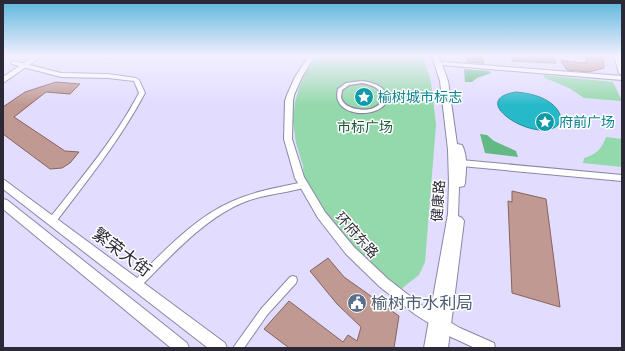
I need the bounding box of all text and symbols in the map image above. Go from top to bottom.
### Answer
place icon: 榆树城市标志 [353,86,375,108]
place label: 榆树城市标志 [378,88,462,105]
place icon: 府前广场 [534,111,556,133]
place label: 府前广场 [559,113,615,130]
park label: 市标广场 [337,118,393,135]
street label: 健康路 [428,179,447,223]
street label: 环府东路 [332,208,382,261]
street label: 繁荣大街 [89,223,156,280]
public building icon: 榆树市水利局 [346,292,368,314]
place label: 榆树市水利局 [371,292,473,313]

